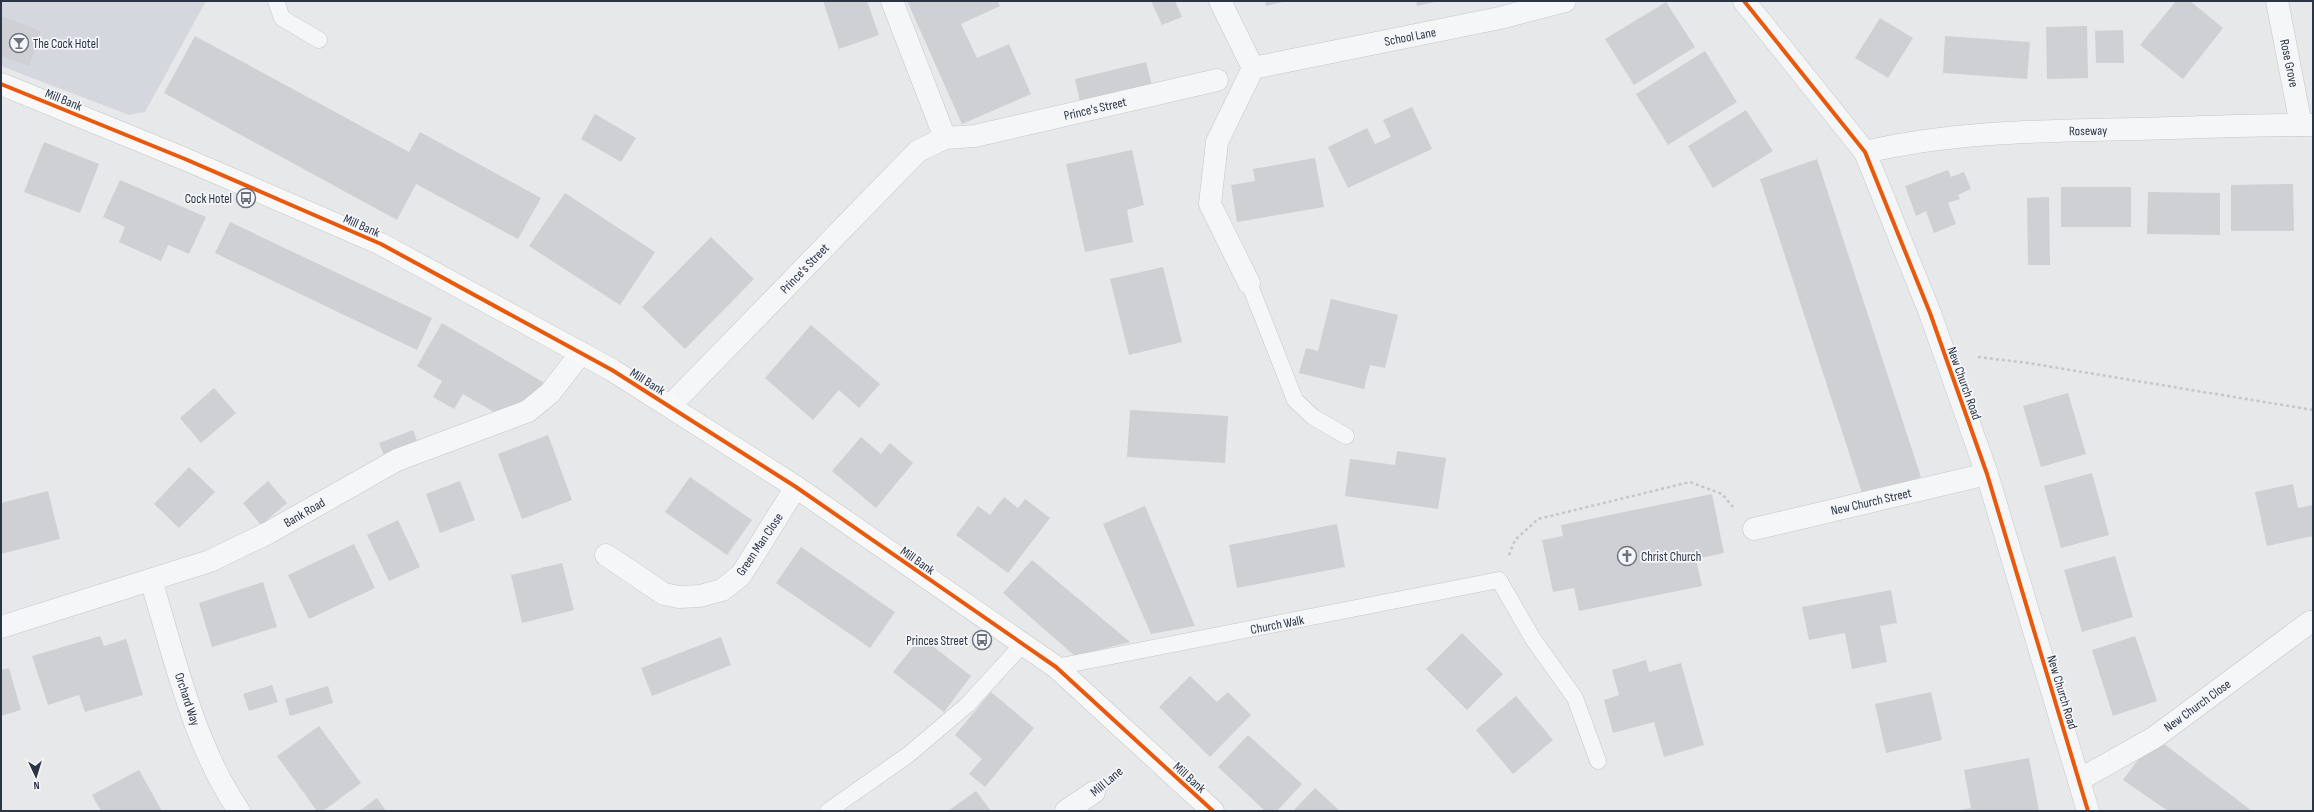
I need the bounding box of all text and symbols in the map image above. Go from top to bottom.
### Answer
street label: School Lane [1383,24,1437,50]
bar icon: The Cock Hotel [8,32,30,54]
place label: The Cock Hotel [33,36,98,52]
street label: Rose Grove [2276,38,2302,89]
street label: Mill Bank [43,85,84,115]
street label: Prince's Street [1062,94,1128,124]
street label: Roseway [2069,123,2107,139]
bus stop icon: Cock Hotel [235,187,257,209]
place label: Cock Hotel [185,191,232,207]
street label: Mill Bank [341,211,382,241]
street label: Prince's Street [777,240,833,297]
street label: New Church Road [1943,345,1985,422]
street label: Mill Bank [627,365,668,399]
street label: New Church Street [1829,485,1913,519]
street label: Bank Road [281,495,328,531]
street label: Green Man Close [733,510,787,579]
street label: Mill Bank [897,543,938,578]
church icon: Christ Church [1616,545,1638,567]
place label: Christ Church [1641,549,1701,565]
street label: Church Walk [1249,612,1305,638]
bus stop icon: Princes Street [971,629,993,651]
place label: Princes Street [906,633,968,649]
street label: New Church Road [2043,653,2081,731]
street label: Orchard Way [171,671,203,728]
street label: New Church Close [2161,676,2234,735]
north arrow [16,756,56,796]
street label: Mill Bank [1170,759,1209,797]
street label: Mill Lane [1087,764,1126,800]
text: N [33,779,40,792]

